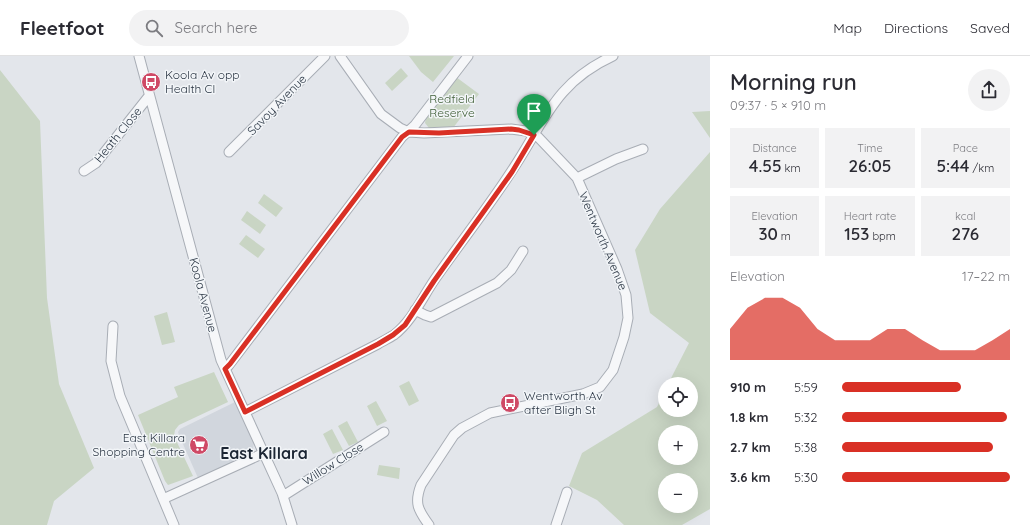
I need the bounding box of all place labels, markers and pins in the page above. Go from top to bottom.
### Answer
place label: Koola Av opp Health Cl [165,67,240,96]
bus stop icon: Koola Av opp Health Cl [140,71,162,93]
pin [517,94,551,135]
place label: Wentworth Av after Bligh St [524,388,603,417]
bus stop icon: Wentworth Av after Bligh St [499,392,521,414]
place label: East Killara Shopping Centre [93,430,185,459]
supermarket icon: East Killara Shopping Centre [188,434,210,456]

